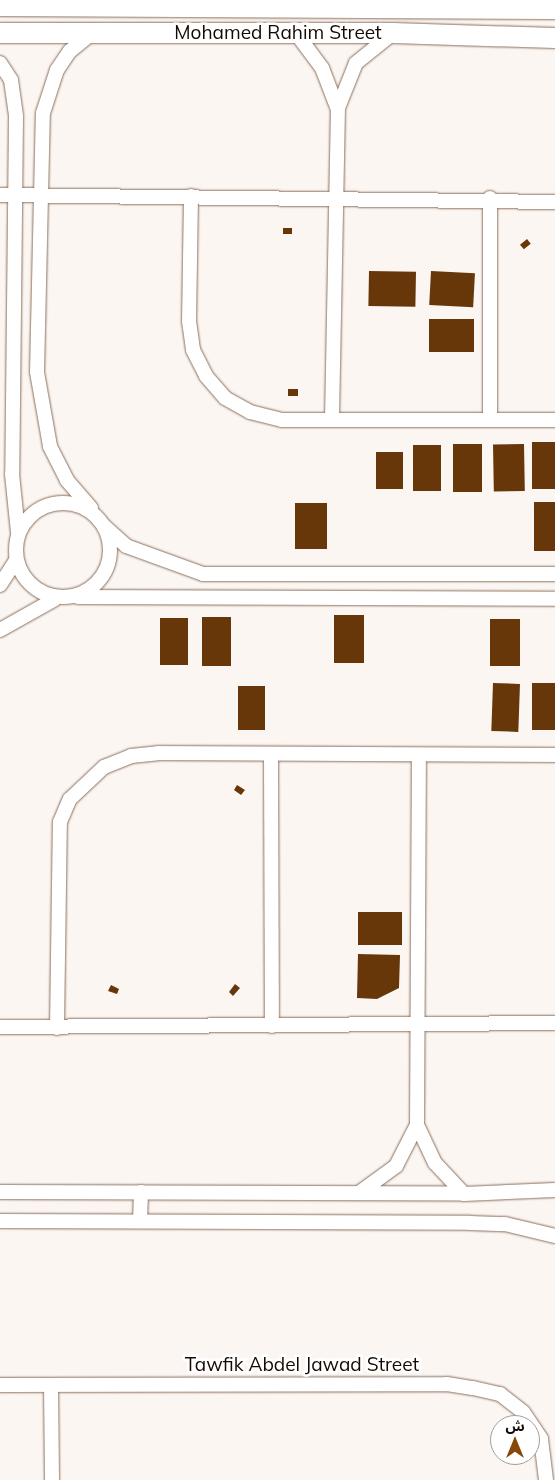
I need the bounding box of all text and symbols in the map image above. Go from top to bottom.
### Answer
street label: Mohamed Rahim Street [174,22,382,44]
street label: Tawfik Abdel Jawad Street [185,1354,419,1376]
north arrow [490,1415,540,1465]
text: ش [505,1417,525,1435]

